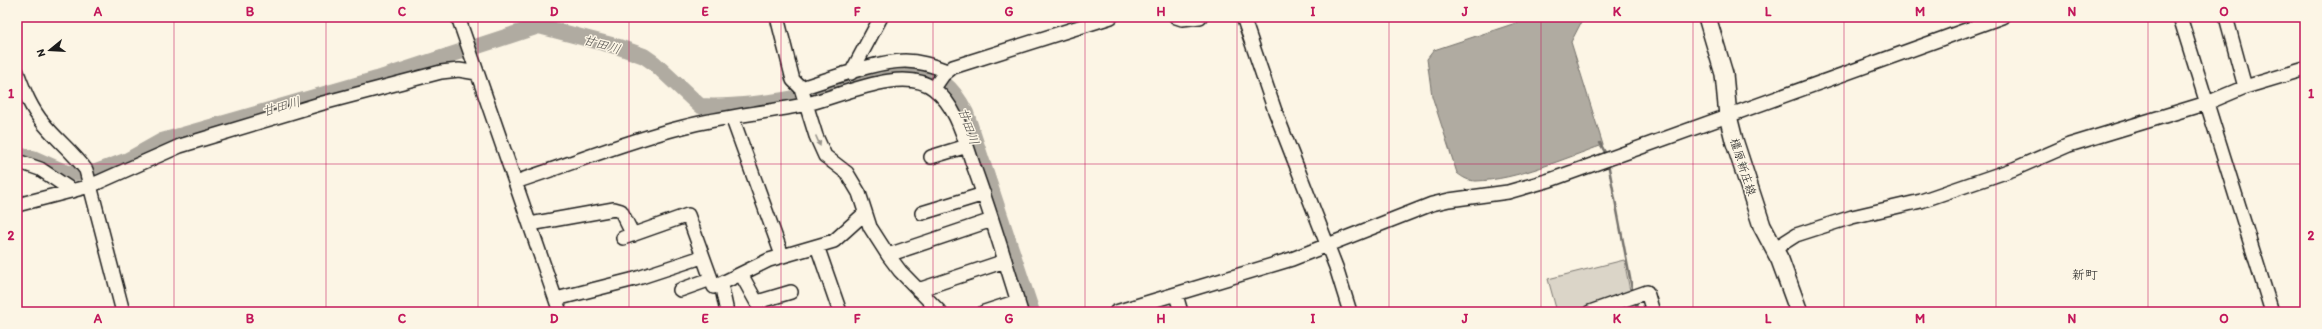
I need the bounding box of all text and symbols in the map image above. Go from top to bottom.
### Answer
text: A [93,4,103,19]
text: B [246,4,255,19]
text: C [398,4,407,19]
text: D [550,4,559,19]
text: E [701,4,709,19]
text: F [854,4,861,19]
text: G [1005,4,1014,19]
text: H [1157,4,1166,19]
text: I [1311,4,1316,19]
text: J [1461,4,1469,19]
text: K [1613,4,1622,19]
text: L [1765,4,1772,19]
text: M [1915,4,1925,19]
text: N [2068,4,2077,19]
text: O [2219,4,2229,19]
north arrow [30,30,70,70]
water label: 甘田川 [581,32,623,57]
text: N [34,47,48,58]
text: 1 [8,86,14,101]
text: 1 [2308,86,2314,101]
water label: 甘田川 [260,94,302,119]
water label: 甘田川 [955,105,982,147]
one-way arrow [815,135,821,147]
street label: 橿原新庄線 [1727,136,1759,198]
text: 2 [8,228,15,243]
text: 2 [2308,228,2315,243]
district label: 新町 [2072,267,2098,282]
text: A [93,311,103,326]
text: B [246,311,255,326]
text: C [398,311,407,326]
text: D [550,311,559,326]
text: E [701,311,709,326]
text: F [854,311,861,326]
text: G [1005,311,1014,326]
text: H [1157,311,1166,326]
text: I [1311,311,1316,326]
text: J [1461,311,1469,326]
text: K [1613,311,1622,326]
text: L [1765,311,1772,326]
text: M [1915,311,1925,326]
text: N [2068,311,2077,326]
text: O [2219,311,2229,326]

